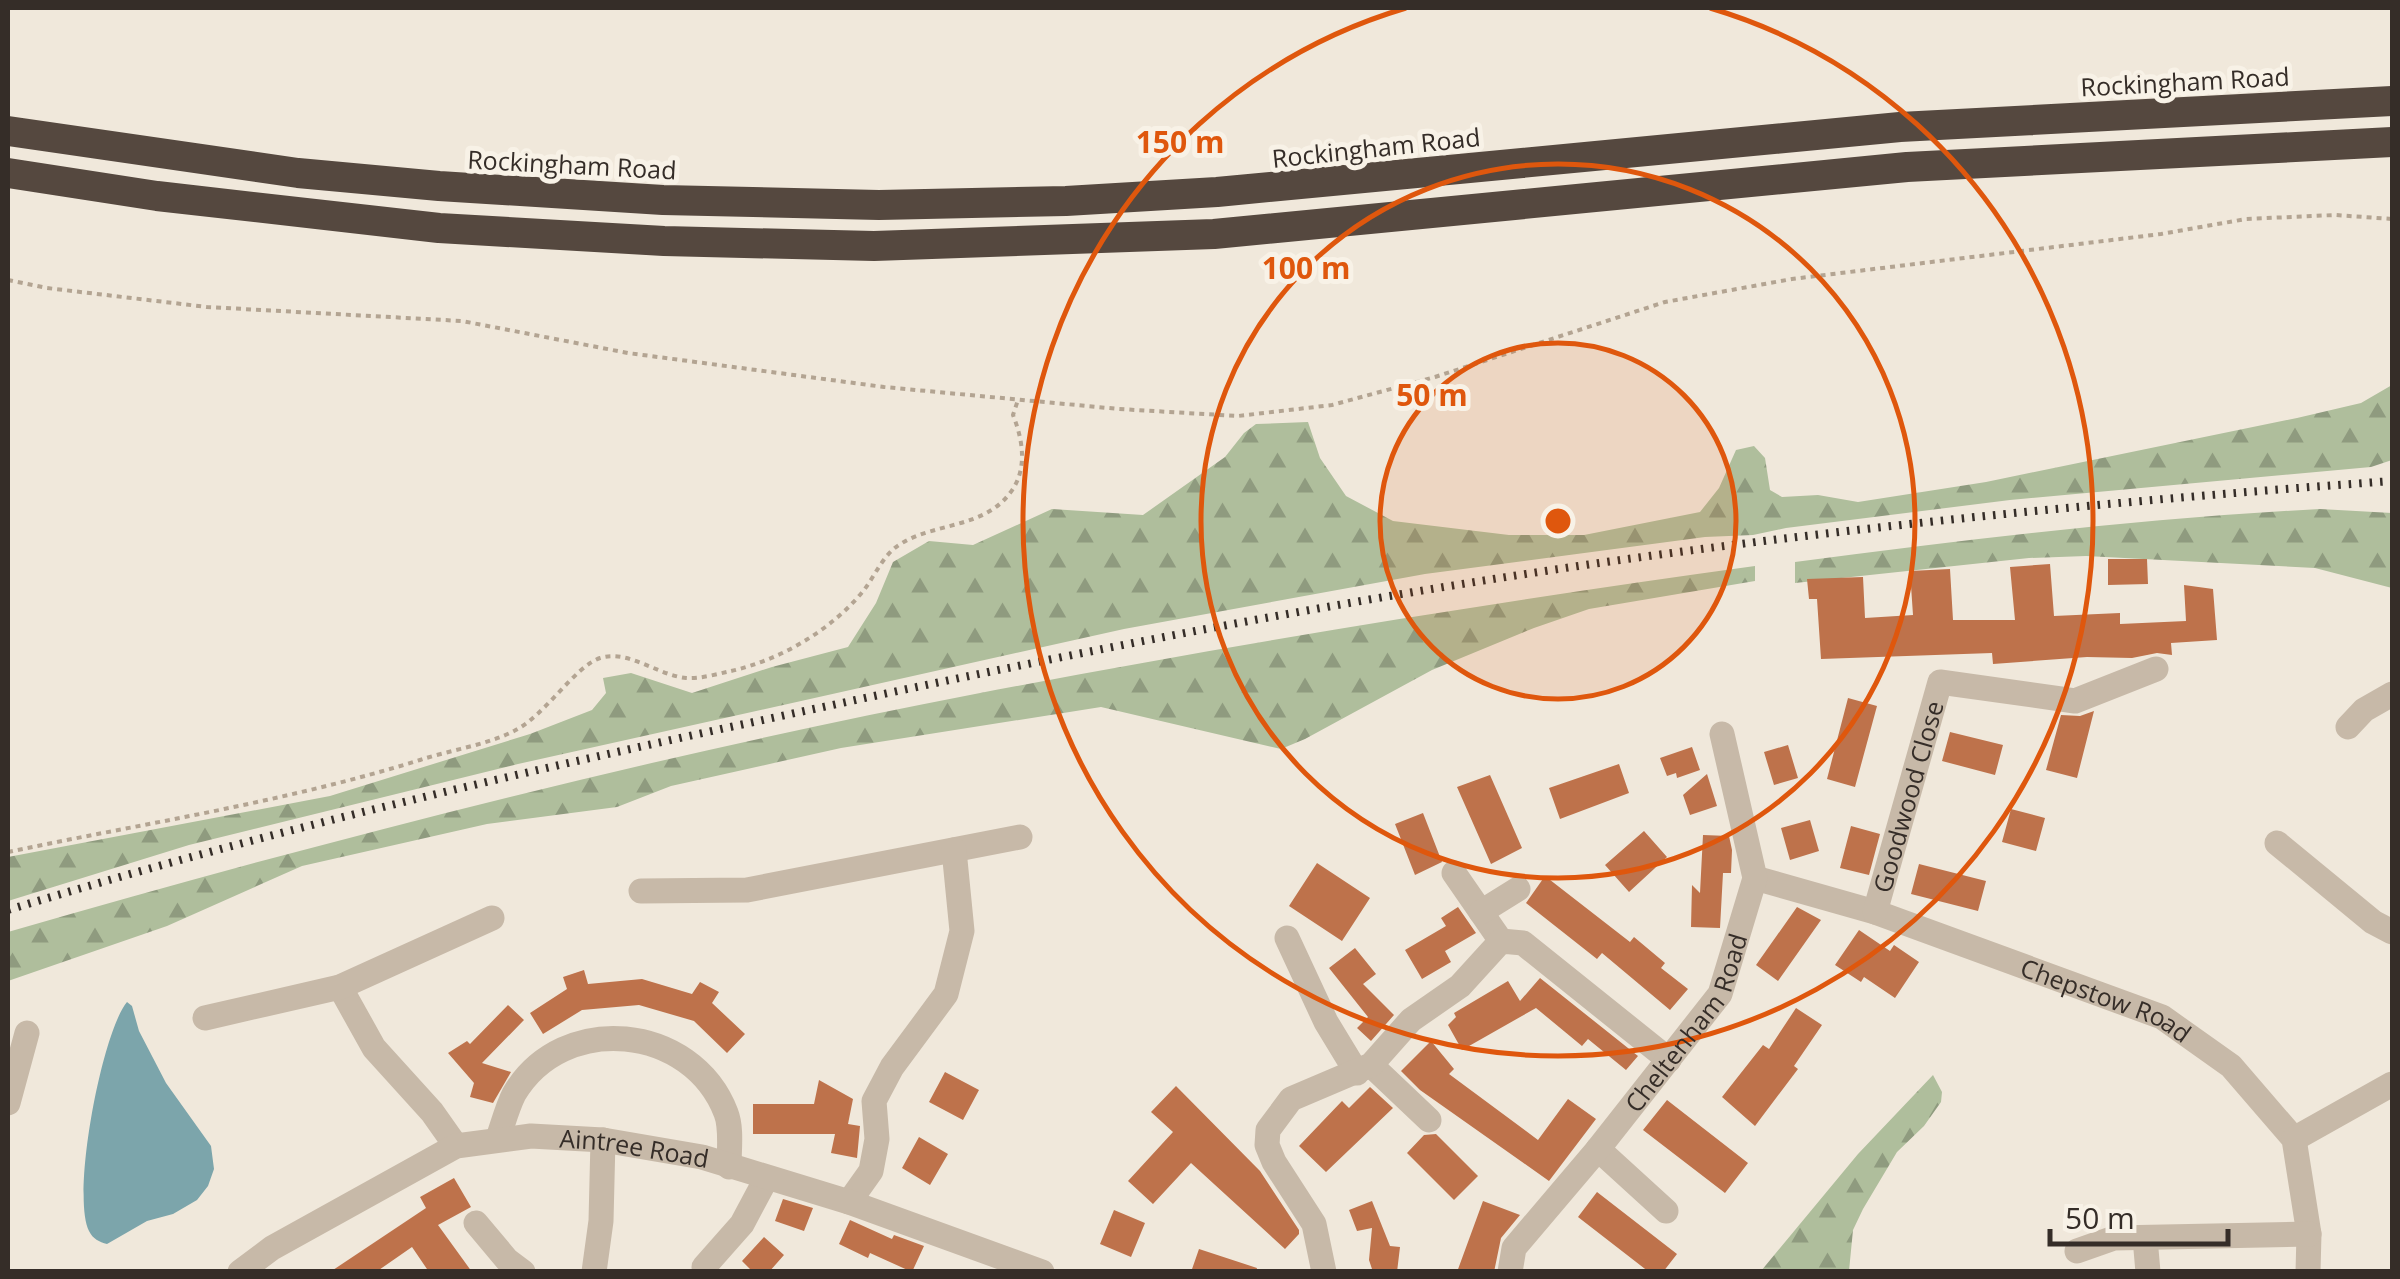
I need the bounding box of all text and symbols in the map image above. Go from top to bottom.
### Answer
street label: Rockingham Road [2080,59,2290,103]
street label: Rockingham Road [1270,119,1482,175]
text: 150 m [1136,121,1224,162]
street label: Rockingham Road [467,142,677,186]
text: 100 m [1262,247,1350,288]
text: 50 m [1396,374,1468,415]
centre of rings [1540,503,1576,539]
street label: Goodwood Close [1864,697,1951,896]
street label: Cheltenham Road [1617,929,1754,1119]
street label: Chepstow Road [2016,950,2198,1050]
street label: Aintree Road [559,1121,712,1175]
scale bar [2050,1184,2228,1246]
text: 50 m [2065,1197,2135,1238]

